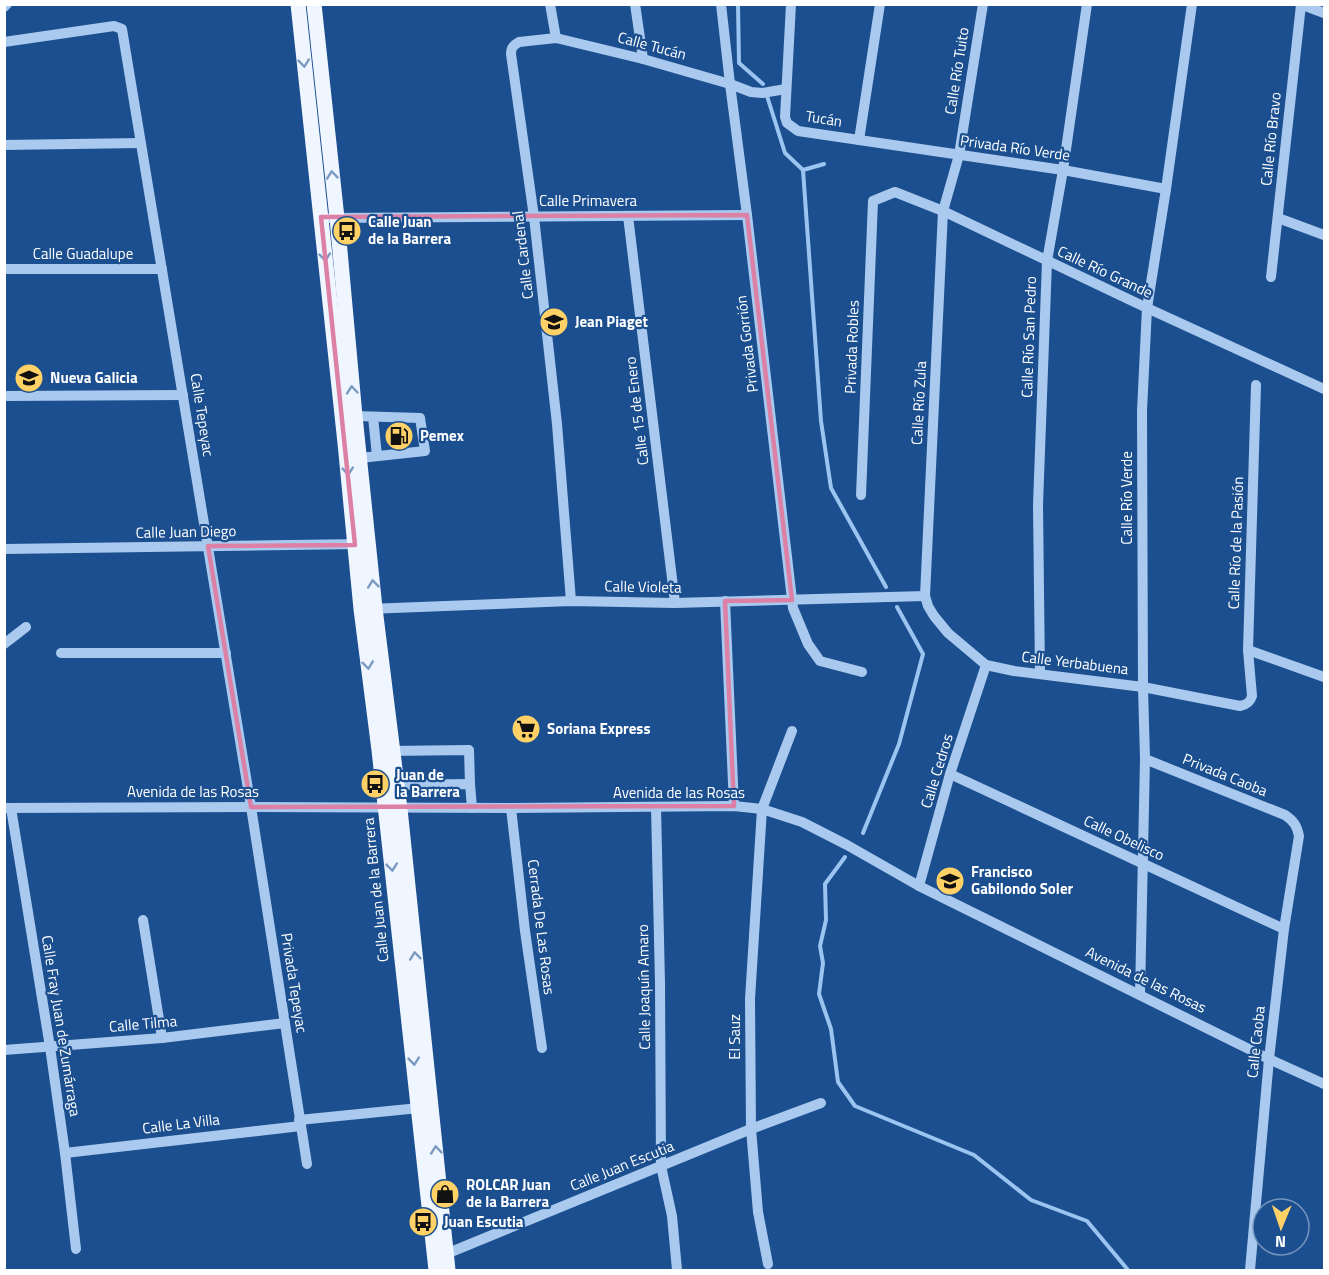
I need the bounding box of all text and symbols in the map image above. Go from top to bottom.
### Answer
street label: Calle Tucán [615,25,689,66]
street label: Calle Río Tuito [938,25,975,116]
one-way arrow [297,58,310,67]
street label: Calle Río Bravo [1254,91,1287,187]
street label: Tucán [804,104,844,133]
street label: Privada Río Verde [959,128,1072,167]
one-way arrow [327,170,339,179]
street label: Calle Primavera [539,189,638,212]
place label: Calle Juan de la Barrera [368,210,451,250]
street label: Calle Cardenal [506,210,539,300]
bus stop icon: Calle Juan de la Barrera [331,215,363,247]
street label: Calle Río Grande [1054,239,1157,304]
street label: Calle Guadalupe [33,242,133,265]
one-way arrow [318,252,331,261]
street label: Calle Río San Pedro [1015,276,1042,398]
street label: Privada Gorrión [729,294,764,394]
street label: Privada Robles [838,300,865,394]
school or university icon: Jean Piaget [538,306,570,338]
place label: Jean Piaget [575,310,648,333]
street label: Calle 15 de Enero [618,355,655,467]
street label: Calle Río Zula [905,360,932,446]
school or university icon: Nueva Galicia [13,362,45,394]
place label: Nueva Galicia [50,366,138,389]
street label: Calle Tepeyac [185,372,220,458]
one-way arrow [346,385,359,394]
fuel station icon: Pemex [383,420,415,452]
place label: Pemex [420,424,464,447]
street label: Calle Río Verde [1115,451,1138,545]
one-way arrow [341,467,353,476]
street label: Calle Río de la Pasión [1222,476,1249,610]
street label: Calle Juan Diego [135,519,237,544]
street label: Calle Violeta [604,574,682,599]
one-way arrow [367,579,380,588]
street label: Calle Yerbabuena [1020,645,1130,681]
one-way arrow [361,661,373,670]
supermarket icon: Soriana Express [510,713,542,745]
place label: Soriana Express [547,717,651,740]
street label: Calle Cedros [914,731,959,811]
street label: Privada Caoba [1179,747,1272,802]
place label: Juan de la Barrera [396,763,460,803]
bus stop icon: Juan de la Barrera [359,768,391,800]
street label: Avenida de las Rosas [127,780,259,803]
street label: Avenida de las Rosas [613,781,745,804]
street label: Calle Obelisco [1080,809,1169,866]
street label: Calle Juan de la Barrera [356,816,395,963]
street label: Cerrada De Las Rosas [522,858,561,996]
place label: Francisco Gabilondo Soler [971,860,1074,900]
one-way arrow [385,862,397,871]
school or university icon: Francisco Gabilondo Soler [934,865,966,897]
street label: Calle Joaquín Amaro [631,924,656,1050]
street label: Privada Tepeyac [275,931,314,1035]
street label: Calle Fray Juan de Zumárraga [36,934,87,1119]
street label: Avenida de las Rosas [1082,940,1211,1019]
one-way arrow [409,951,422,960]
street label: Calle Caoba [1240,1004,1271,1079]
street label: Calle Tilma [108,1009,178,1038]
street label: El Sauz [723,1014,746,1060]
one-way arrow [407,1056,419,1065]
street label: Calle La Villa [141,1107,221,1140]
street label: Calle Juan Escutia [566,1134,678,1197]
one-way arrow [430,1145,442,1154]
place label: ROLCAR Juan de la Barrera [466,1173,551,1213]
shop icon: ROLCAR Juan de la Barrera [429,1178,461,1210]
north arrow [1251,1197,1311,1257]
bus stop icon: Juan Escutia [407,1206,439,1238]
place label: Juan Escutia [444,1210,524,1233]
text: N [1275,1230,1286,1254]

